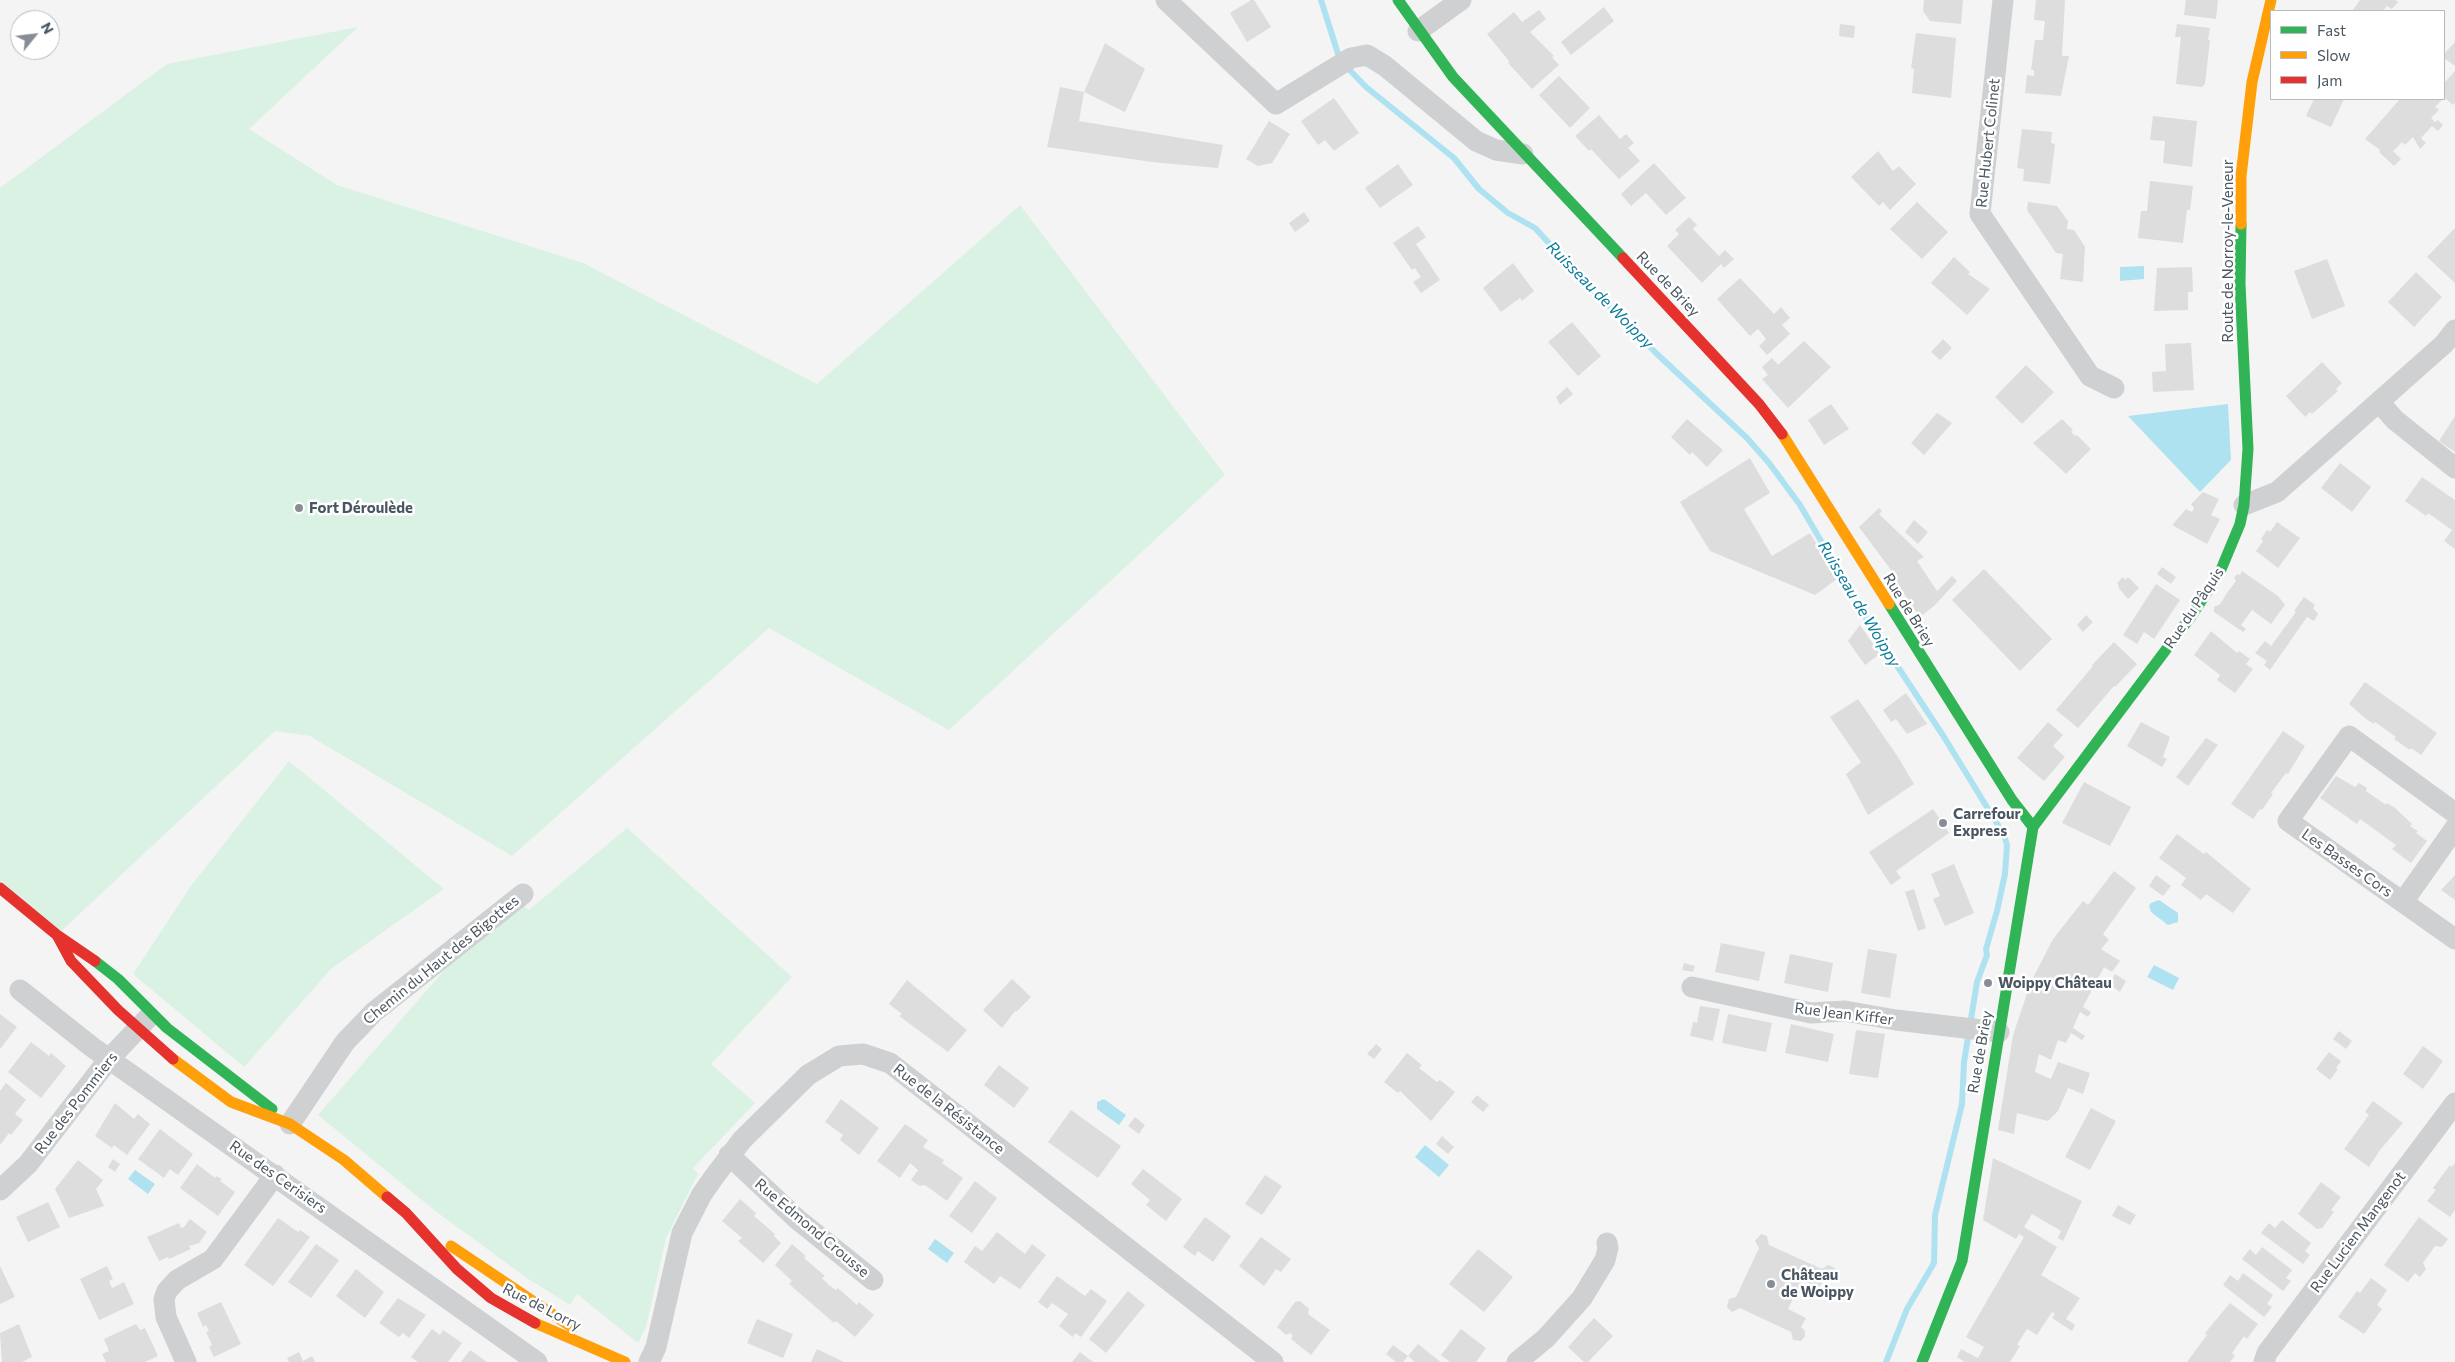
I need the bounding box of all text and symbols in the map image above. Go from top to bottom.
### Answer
north arrow [10,10,60,60]
legend [2270,10,2445,100]
text: N [38,19,58,37]
text: Fast [2317,21,2346,39]
text: Slow [2317,46,2350,64]
text: Jam [2317,71,2342,89]
street label: Rue Hubert Colinet [1972,77,2004,209]
street label: Route de Norroy-le-Veneur [2219,159,2237,343]
water label: Ruisseau de Woippy [1542,237,1658,353]
street label: Rue de Briey [1632,248,1704,320]
place label: Fort Déroulède [309,499,413,517]
marker: Fort Déroulède [293,502,305,514]
water label: Ruisseau de Woippy [1814,538,1904,670]
street label: Rue du Pâquis [2160,564,2228,652]
street label: Rue de Briey [1879,570,1939,650]
place label: Carrefour Express [1953,805,2021,840]
marker: Carrefour Express [1937,817,1949,829]
street label: Les Basses Cors [2298,825,2396,901]
street label: Chemin du Haut des Bigottes [360,892,522,1028]
place label: Woippy Château [1998,974,2112,992]
marker: Woippy Château [1982,977,1994,989]
street label: Rue Jean Kiffer [1793,999,1895,1029]
street label: Rue de Briey [1964,1009,1996,1095]
street label: Rue des Pommiers [31,1049,121,1157]
street label: Rue de la Résistance [890,1060,1008,1158]
street label: Rue des Cerisiers [226,1137,330,1217]
street label: Rue Lucien Mangenot [2307,1168,2409,1296]
street label: Rue Edmond Crousse [751,1175,873,1281]
place label: Château de Woippy [1781,1266,1854,1301]
marker: Château de Woippy [1765,1278,1777,1290]
street label: Rue de Lorry [500,1279,584,1335]

